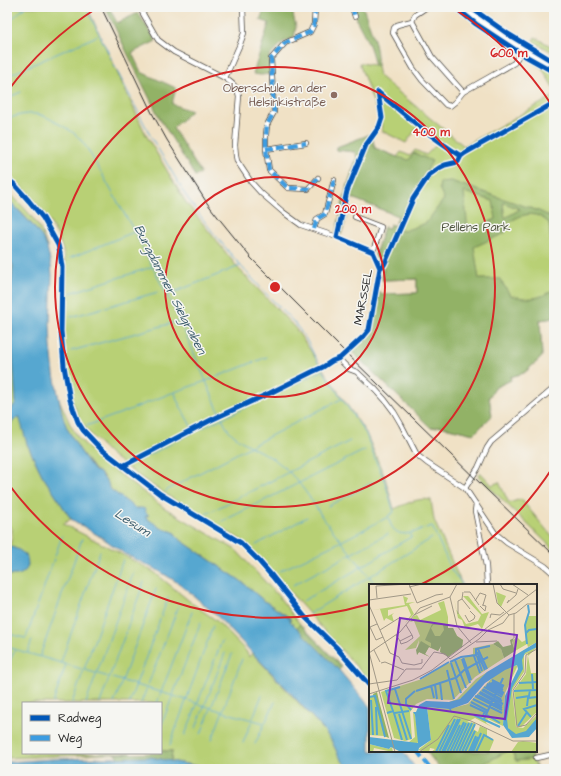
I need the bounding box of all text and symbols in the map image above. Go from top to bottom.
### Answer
text: 600 m [491,45,528,62]
place label: Oberschule an der Helsinkistraße [223,80,327,111]
marker: Oberschule an der Helsinkistraße [329,90,339,100]
text: 400 m [412,124,450,141]
text: 200 m [334,201,372,218]
park label: Pellens Park [442,219,511,236]
water label: Burgdammer Sielgraben [129,221,211,359]
street label: MARSSEL [350,267,377,327]
centre of rings [268,280,282,294]
water label: Lesum [111,505,155,542]
inset map [369,584,537,752]
legend [22,702,162,754]
text: Radweg [58,710,101,728]
text: Weg [58,730,82,748]

